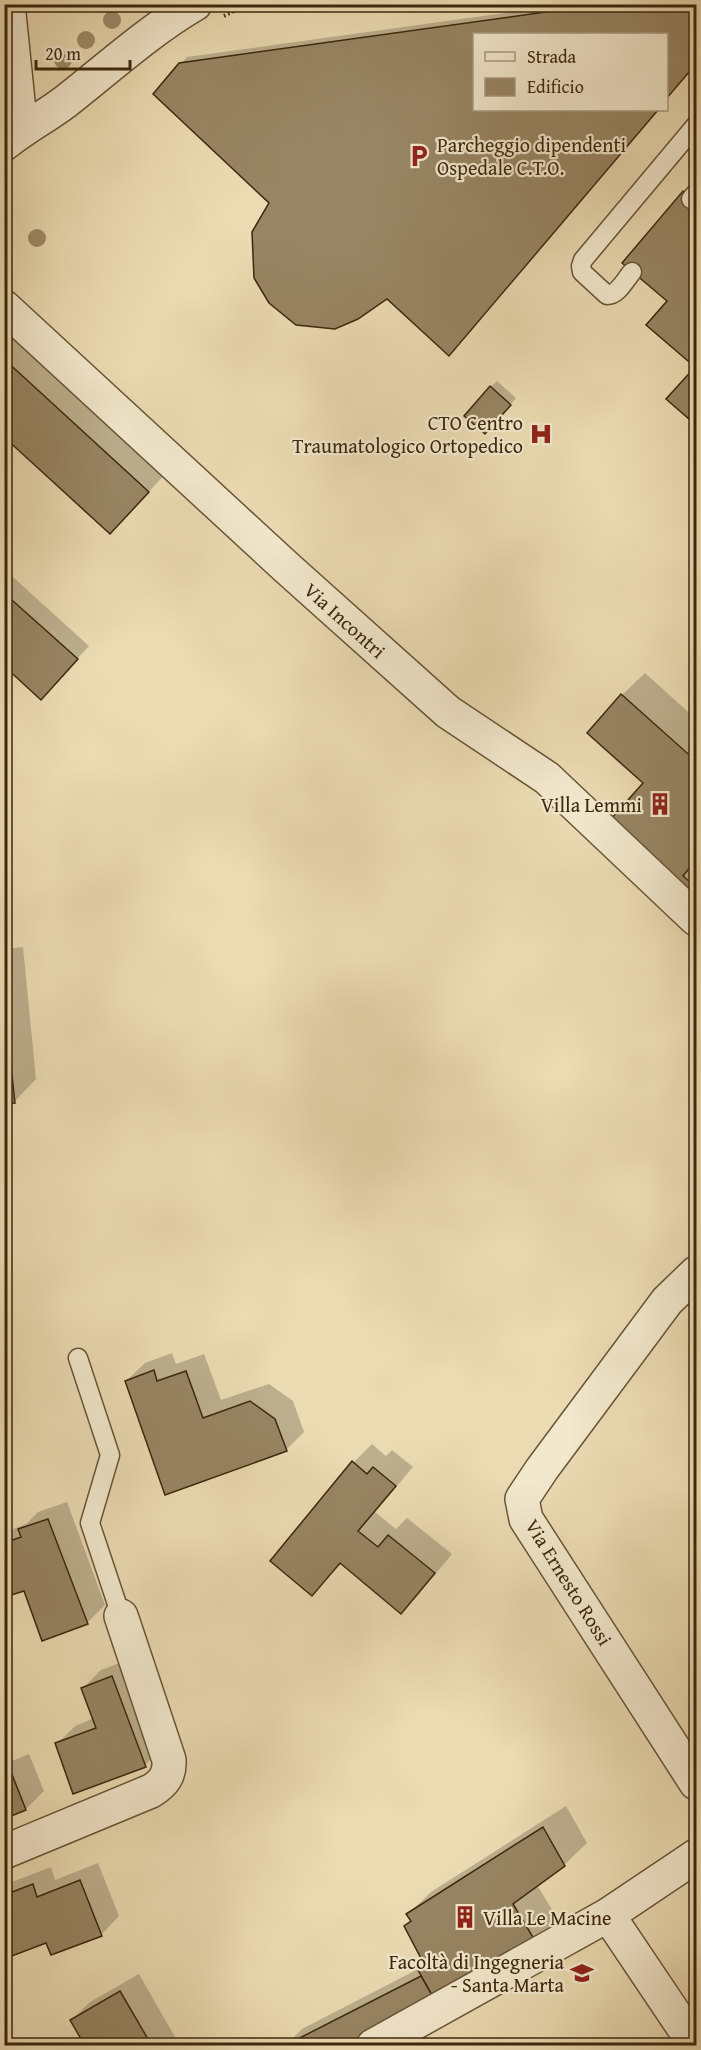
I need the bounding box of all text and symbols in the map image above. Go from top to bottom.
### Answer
scale bar [36,33,130,71]
legend [473,33,668,111]
text: 20 m [45,40,81,67]
text: Strada [527,43,577,70]
text: Edificio [527,73,584,100]
place label: Parcheggio dipendenti Ospedale C.T.O. [437,130,626,182]
parking icon: Parcheggio dipendenti Ospedale C.T.O. [406,143,432,169]
place label: CTO Centro Traumatologico Ortopedico [292,408,523,460]
hospital icon: CTO Centro Traumatologico Ortopedico [528,421,554,447]
street label: Via Incontri [298,575,393,665]
place label: Villa Lemmi [541,790,642,819]
building icon: Villa Lemmi [647,791,673,817]
street label: Via Ernesto Rossi [518,1513,620,1651]
place label: Villa Le Macine [483,1903,611,1932]
building icon: Villa Le Macine [452,1904,478,1930]
place label: Facoltà di Ingegneria - Santa Marta [389,1947,565,1999]
school or university icon: Facoltà di Ingegneria - Santa Marta [569,1960,595,1986]

